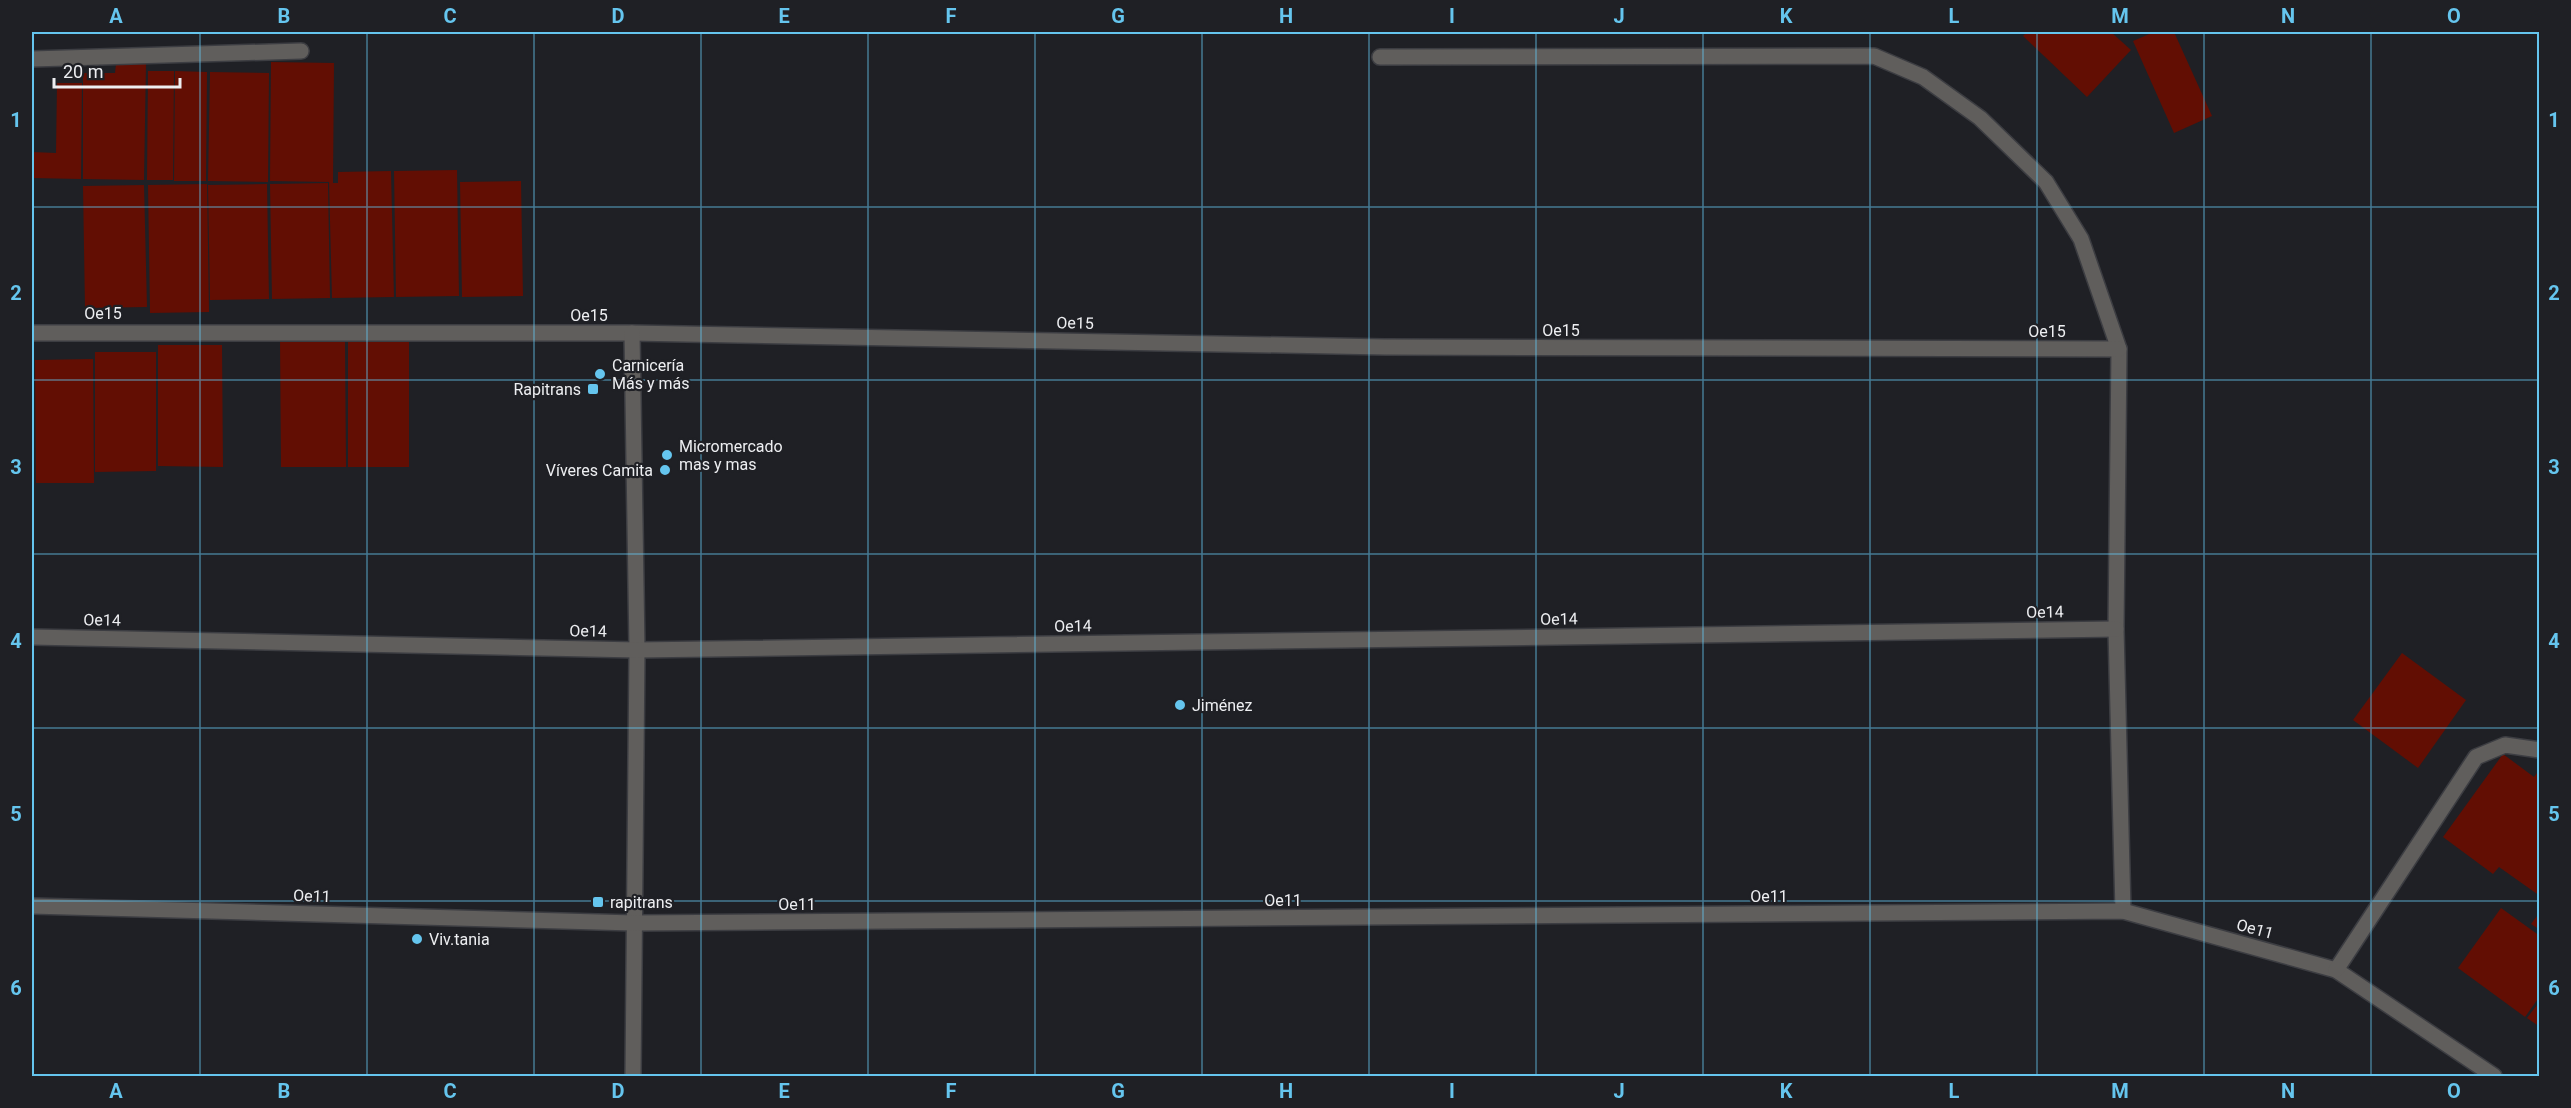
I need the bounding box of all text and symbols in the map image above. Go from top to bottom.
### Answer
text: A [109,4,123,28]
text: B [278,4,290,28]
text: C [443,4,457,28]
text: D [612,4,625,28]
text: E [778,4,790,28]
text: F [946,4,957,28]
text: G [1111,4,1125,28]
text: H [1279,4,1293,28]
text: I [1449,4,1455,28]
text: J [1613,4,1625,28]
text: K [1780,4,1793,28]
text: L [1949,4,1960,28]
text: M [2111,4,2129,28]
text: N [2281,4,2295,28]
text: O [2447,4,2461,28]
scale bar [54,51,180,89]
text: 20 m [63,61,103,82]
text: 1 [10,108,22,132]
text: 1 [2548,108,2560,132]
text: 2 [10,281,22,305]
text: 2 [2548,281,2560,305]
street label: Oe15 [84,304,122,323]
street label: Oe15 [570,306,608,325]
street label: Oe15 [1056,313,1094,333]
street label: Oe15 [1542,321,1580,340]
street label: Oe15 [2028,322,2066,341]
place label: Carnicería Más y más [612,356,689,393]
marker: Carnicería Más y más [593,367,607,381]
place label: Rapitrans [513,380,581,399]
marker: Rapitrans [586,382,600,396]
place label: Micromercado mas y mas [679,437,783,474]
marker: Micromercado mas y mas [660,448,674,462]
text: 3 [10,455,22,479]
text: 3 [2548,455,2560,479]
place label: Víveres Camita [546,461,653,480]
marker: Víveres Camita [658,463,672,477]
street label: Oe14 [2026,602,2064,622]
street label: Oe14 [1540,609,1578,629]
street label: Oe14 [83,610,121,630]
street label: Oe14 [1054,616,1092,636]
street label: Oe14 [569,621,607,641]
text: 4 [10,629,22,653]
text: 4 [2548,629,2560,653]
place label: Jiménez [1192,696,1253,715]
marker: Jiménez [1173,698,1187,712]
text: 5 [10,802,22,826]
text: 5 [2548,802,2560,826]
street label: Oe11 [293,886,331,906]
street label: Oe11 [1750,887,1788,906]
street label: Oe11 [1264,891,1302,910]
place label: rapitrans [610,893,673,912]
marker: rapitrans [591,895,605,909]
street label: Oe11 [778,895,816,914]
street label: Oe11 [2234,915,2276,943]
place label: Viv.tania [429,930,490,949]
marker: Viv.tania [410,932,424,946]
text: 6 [10,976,22,1000]
text: 6 [2548,976,2560,1000]
text: A [109,1079,123,1103]
text: B [278,1079,290,1103]
text: C [443,1079,457,1103]
text: D [612,1079,625,1103]
text: E [778,1079,790,1103]
text: F [946,1079,957,1103]
text: G [1111,1079,1125,1103]
text: H [1279,1079,1293,1103]
text: I [1449,1079,1455,1103]
text: J [1613,1079,1625,1103]
text: K [1780,1079,1793,1103]
text: L [1949,1079,1960,1103]
text: M [2111,1079,2129,1103]
text: N [2281,1079,2295,1103]
text: O [2447,1079,2461,1103]

